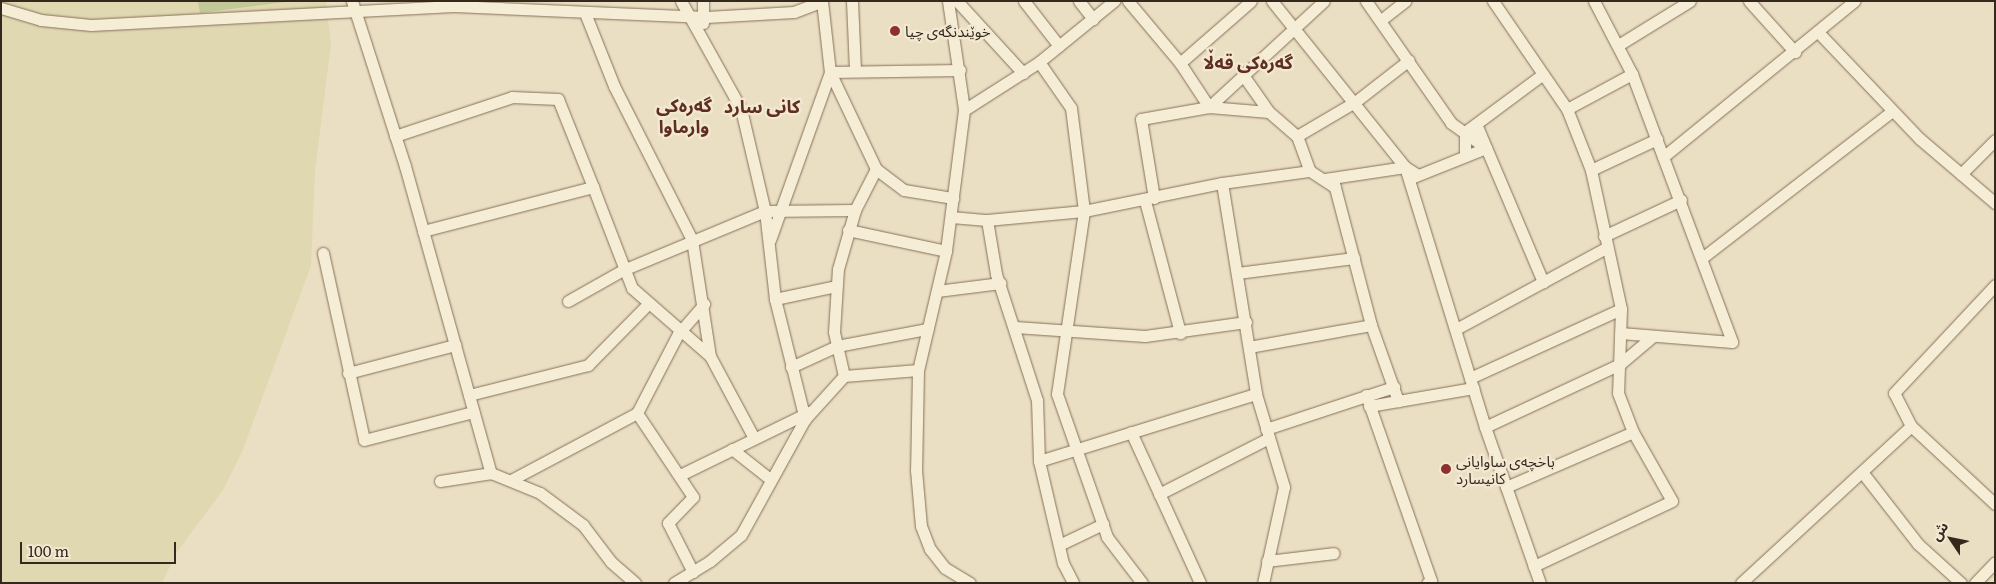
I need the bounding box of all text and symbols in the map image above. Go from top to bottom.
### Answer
place label: خوێندنگەی چیا [905,22,991,40]
marker: خوێندنگەی چیا [889,25,901,37]
district label: گەرەکی قەڵا [1203,51,1293,73]
district label: گەرەکی وارماوا [656,95,712,138]
district label: کانی سارد [724,95,800,117]
place label: باخچەی ساوایانی کانیسارد [1456,451,1555,486]
marker: باخچەی ساوایانی کانیسارد [1440,463,1452,475]
north arrow [1926,514,1976,564]
text: ش [1925,517,1952,544]
scale bar [22,532,179,564]
text: 100 m [28,539,69,562]

